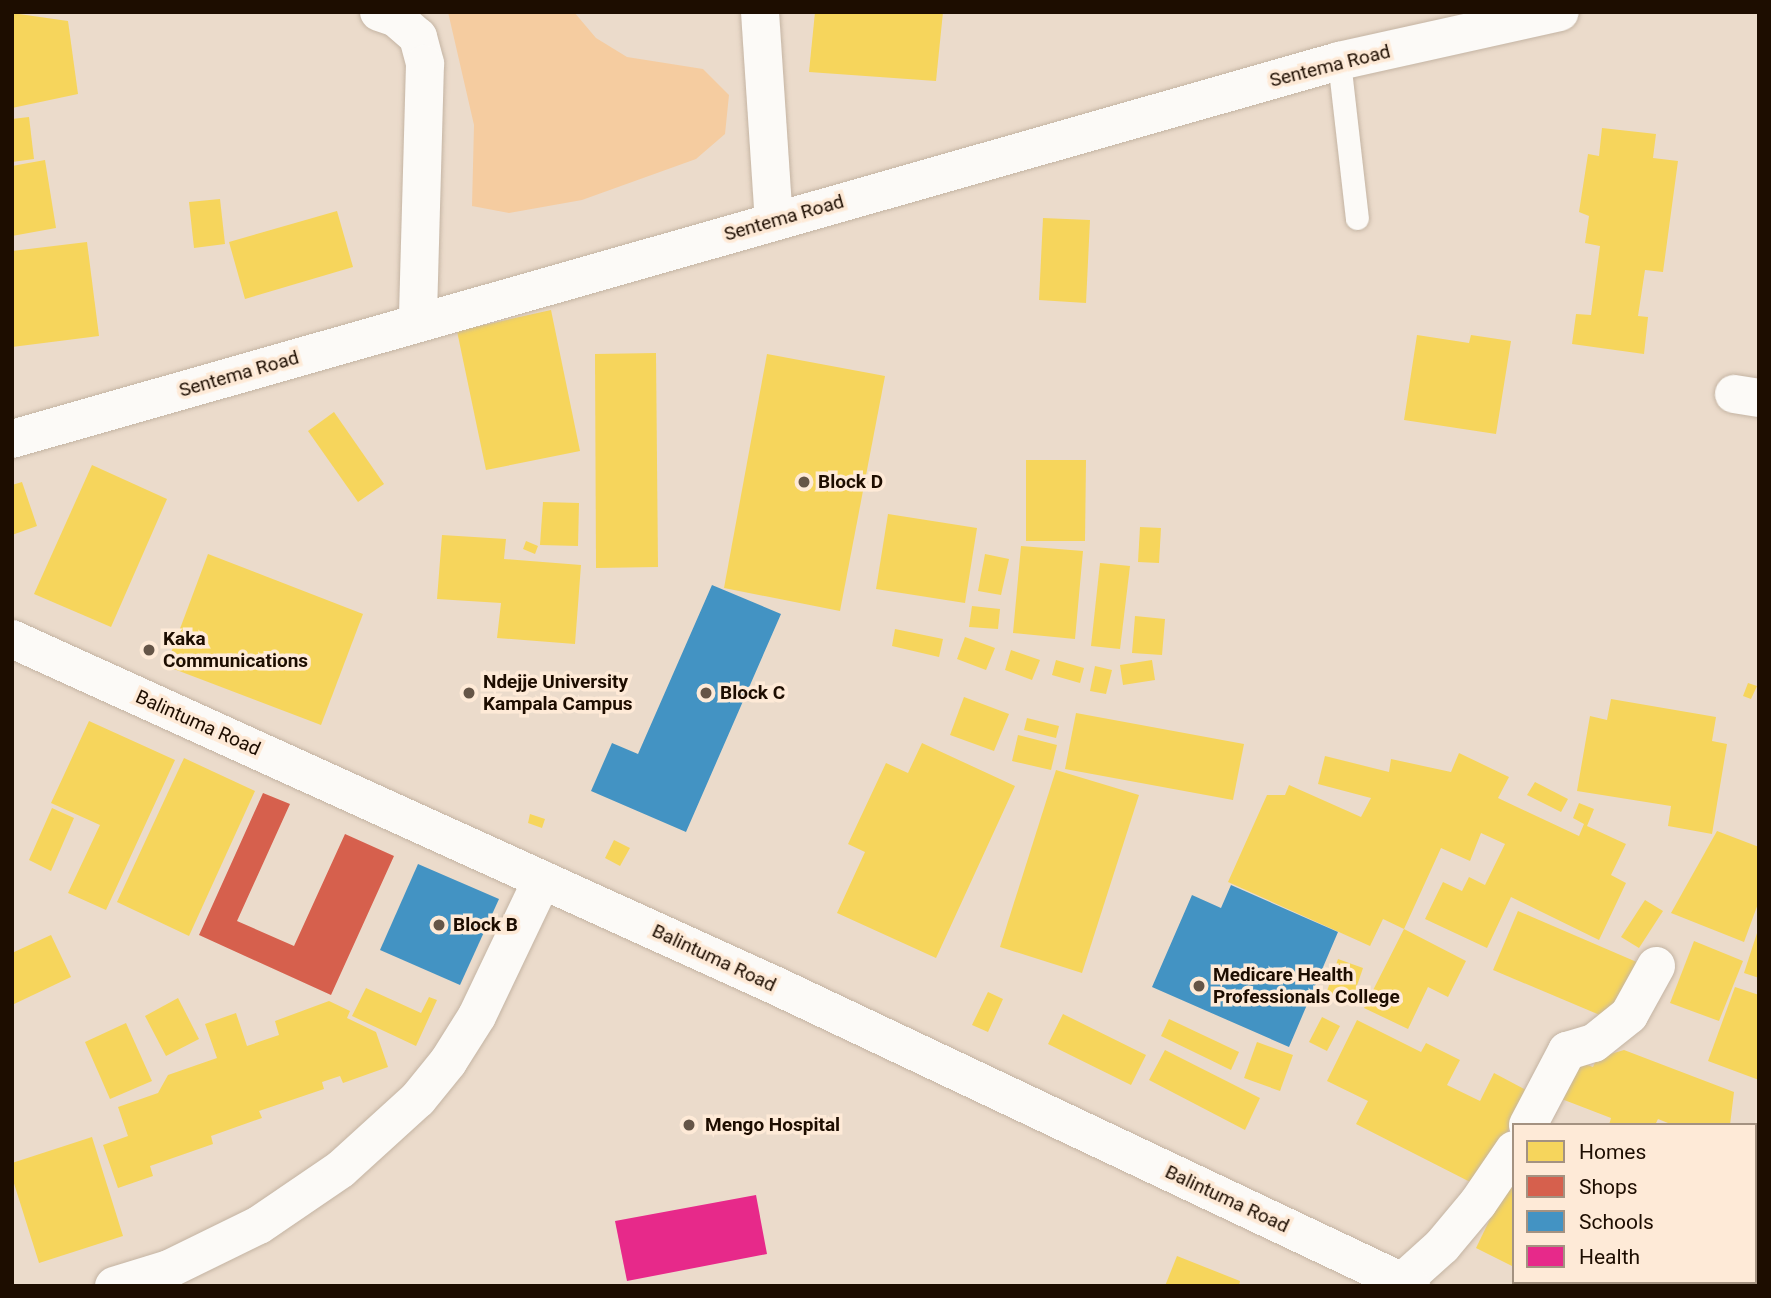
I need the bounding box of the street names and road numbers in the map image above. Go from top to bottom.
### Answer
street label: Sentema Road [1267,40,1393,92]
street label: Sentema Road [722,190,846,246]
street label: Sentema Road [177,346,301,402]
street label: Balintuma Road [132,685,264,761]
street label: Balintuma Road [649,919,779,997]
street label: Balintuma Road [1162,1160,1292,1238]

